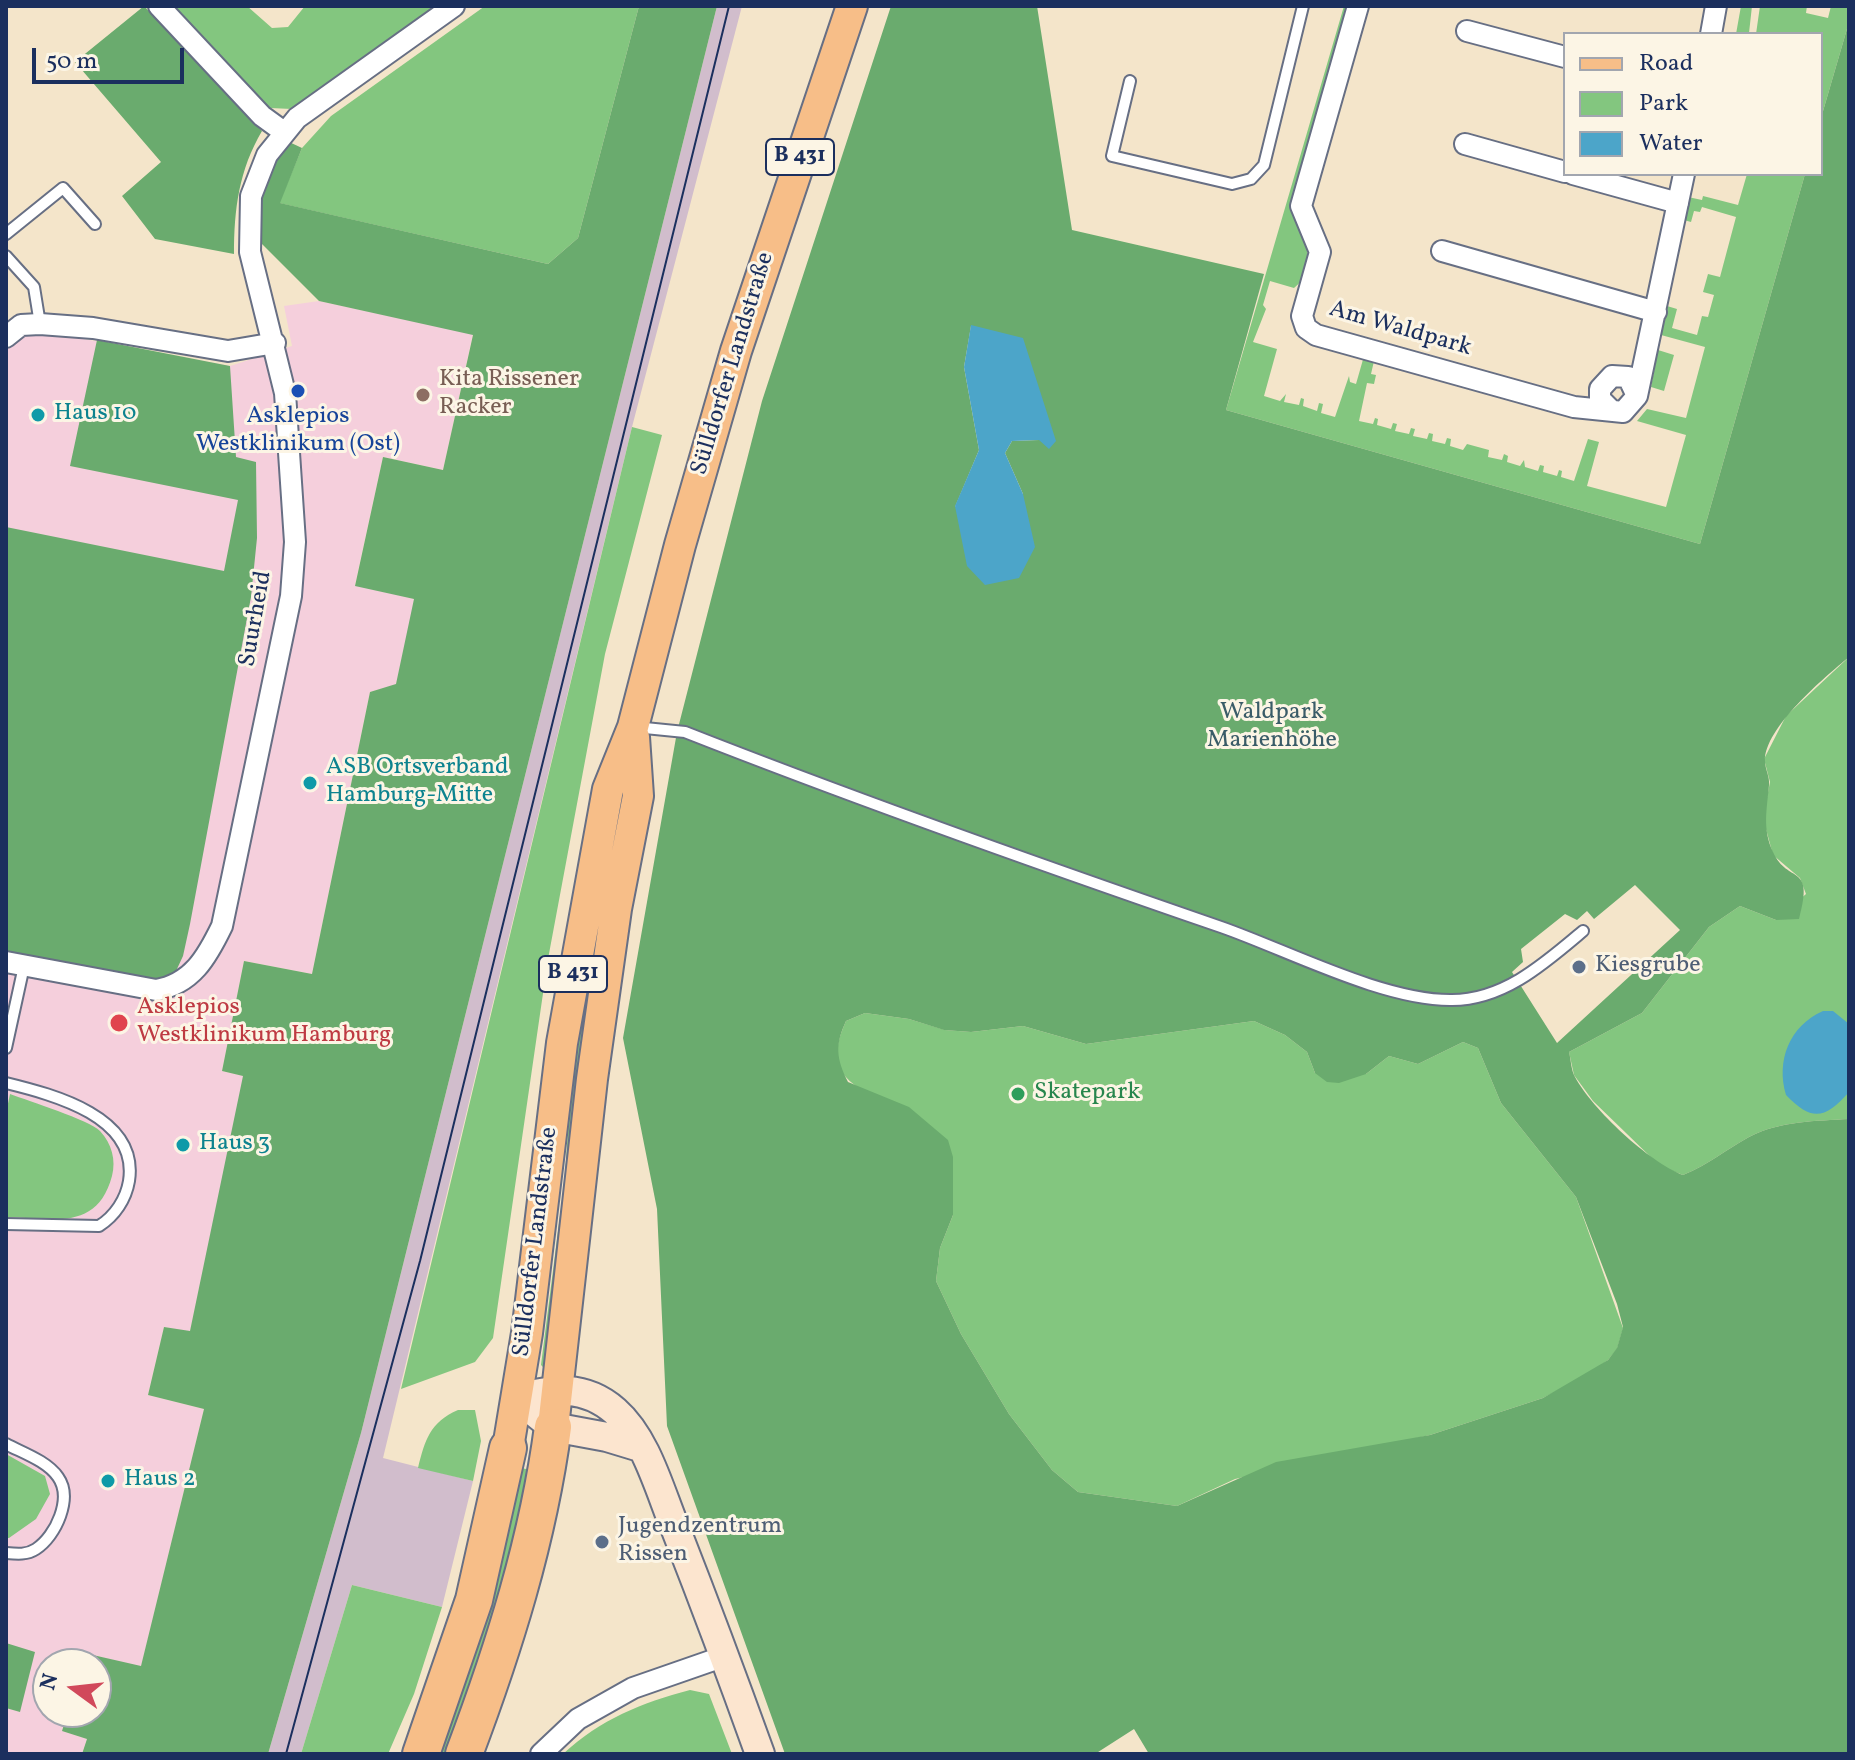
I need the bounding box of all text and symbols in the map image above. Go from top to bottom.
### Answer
scale bar [36,32,188,82]
legend [1563,32,1823,176]
text: 50 m [46,45,98,79]
text: Road [1639,47,1693,81]
text: Park [1639,87,1688,121]
text: Water [1639,127,1703,161]
road number: B 431 [766,139,834,175]
street label: Sülldorfer Landstraße [686,249,782,479]
street label: Am Waldpark [1325,296,1475,364]
place label: Kita Rissener Racker [439,367,579,423]
marker: Asklepios Westklinikum (Ost) [289,382,307,400]
marker: Kita Rissener Racker [414,386,432,404]
place label: Haus 10 [54,401,136,429]
place label: Asklepios Westklinikum (Ost) [196,404,400,460]
marker: Haus 10 [29,406,47,424]
street label: Suurheid [234,569,280,669]
park label: Waldpark Marienhöhe [1207,700,1337,756]
place label: ASB Ortsverband Hamburg-Mitte [326,755,509,811]
marker: ASB Ortsverband Hamburg-Mitte [301,774,319,792]
place label: Kiesgrube [1595,953,1701,981]
road number: B 431 [539,956,607,992]
marker: Kiesgrube [1570,958,1588,976]
place label: Asklepios Westklinikum Hamburg [137,995,391,1051]
marker: Asklepios Westklinikum Hamburg [108,1012,130,1034]
place label: Skatepark [1034,1080,1140,1108]
marker: Skatepark [1009,1085,1027,1103]
street label: Sülldorfer Landstraße [509,1125,565,1359]
place label: Haus 3 [199,1131,270,1159]
marker: Haus 3 [174,1136,192,1154]
place label: Haus 2 [124,1467,196,1495]
marker: Haus 2 [99,1472,117,1490]
place label: Jugendzentrum Rissen [618,1514,782,1570]
marker: Jugendzentrum Rissen [593,1533,611,1551]
north arrow [32,1648,112,1728]
text: N [33,1670,67,1694]

